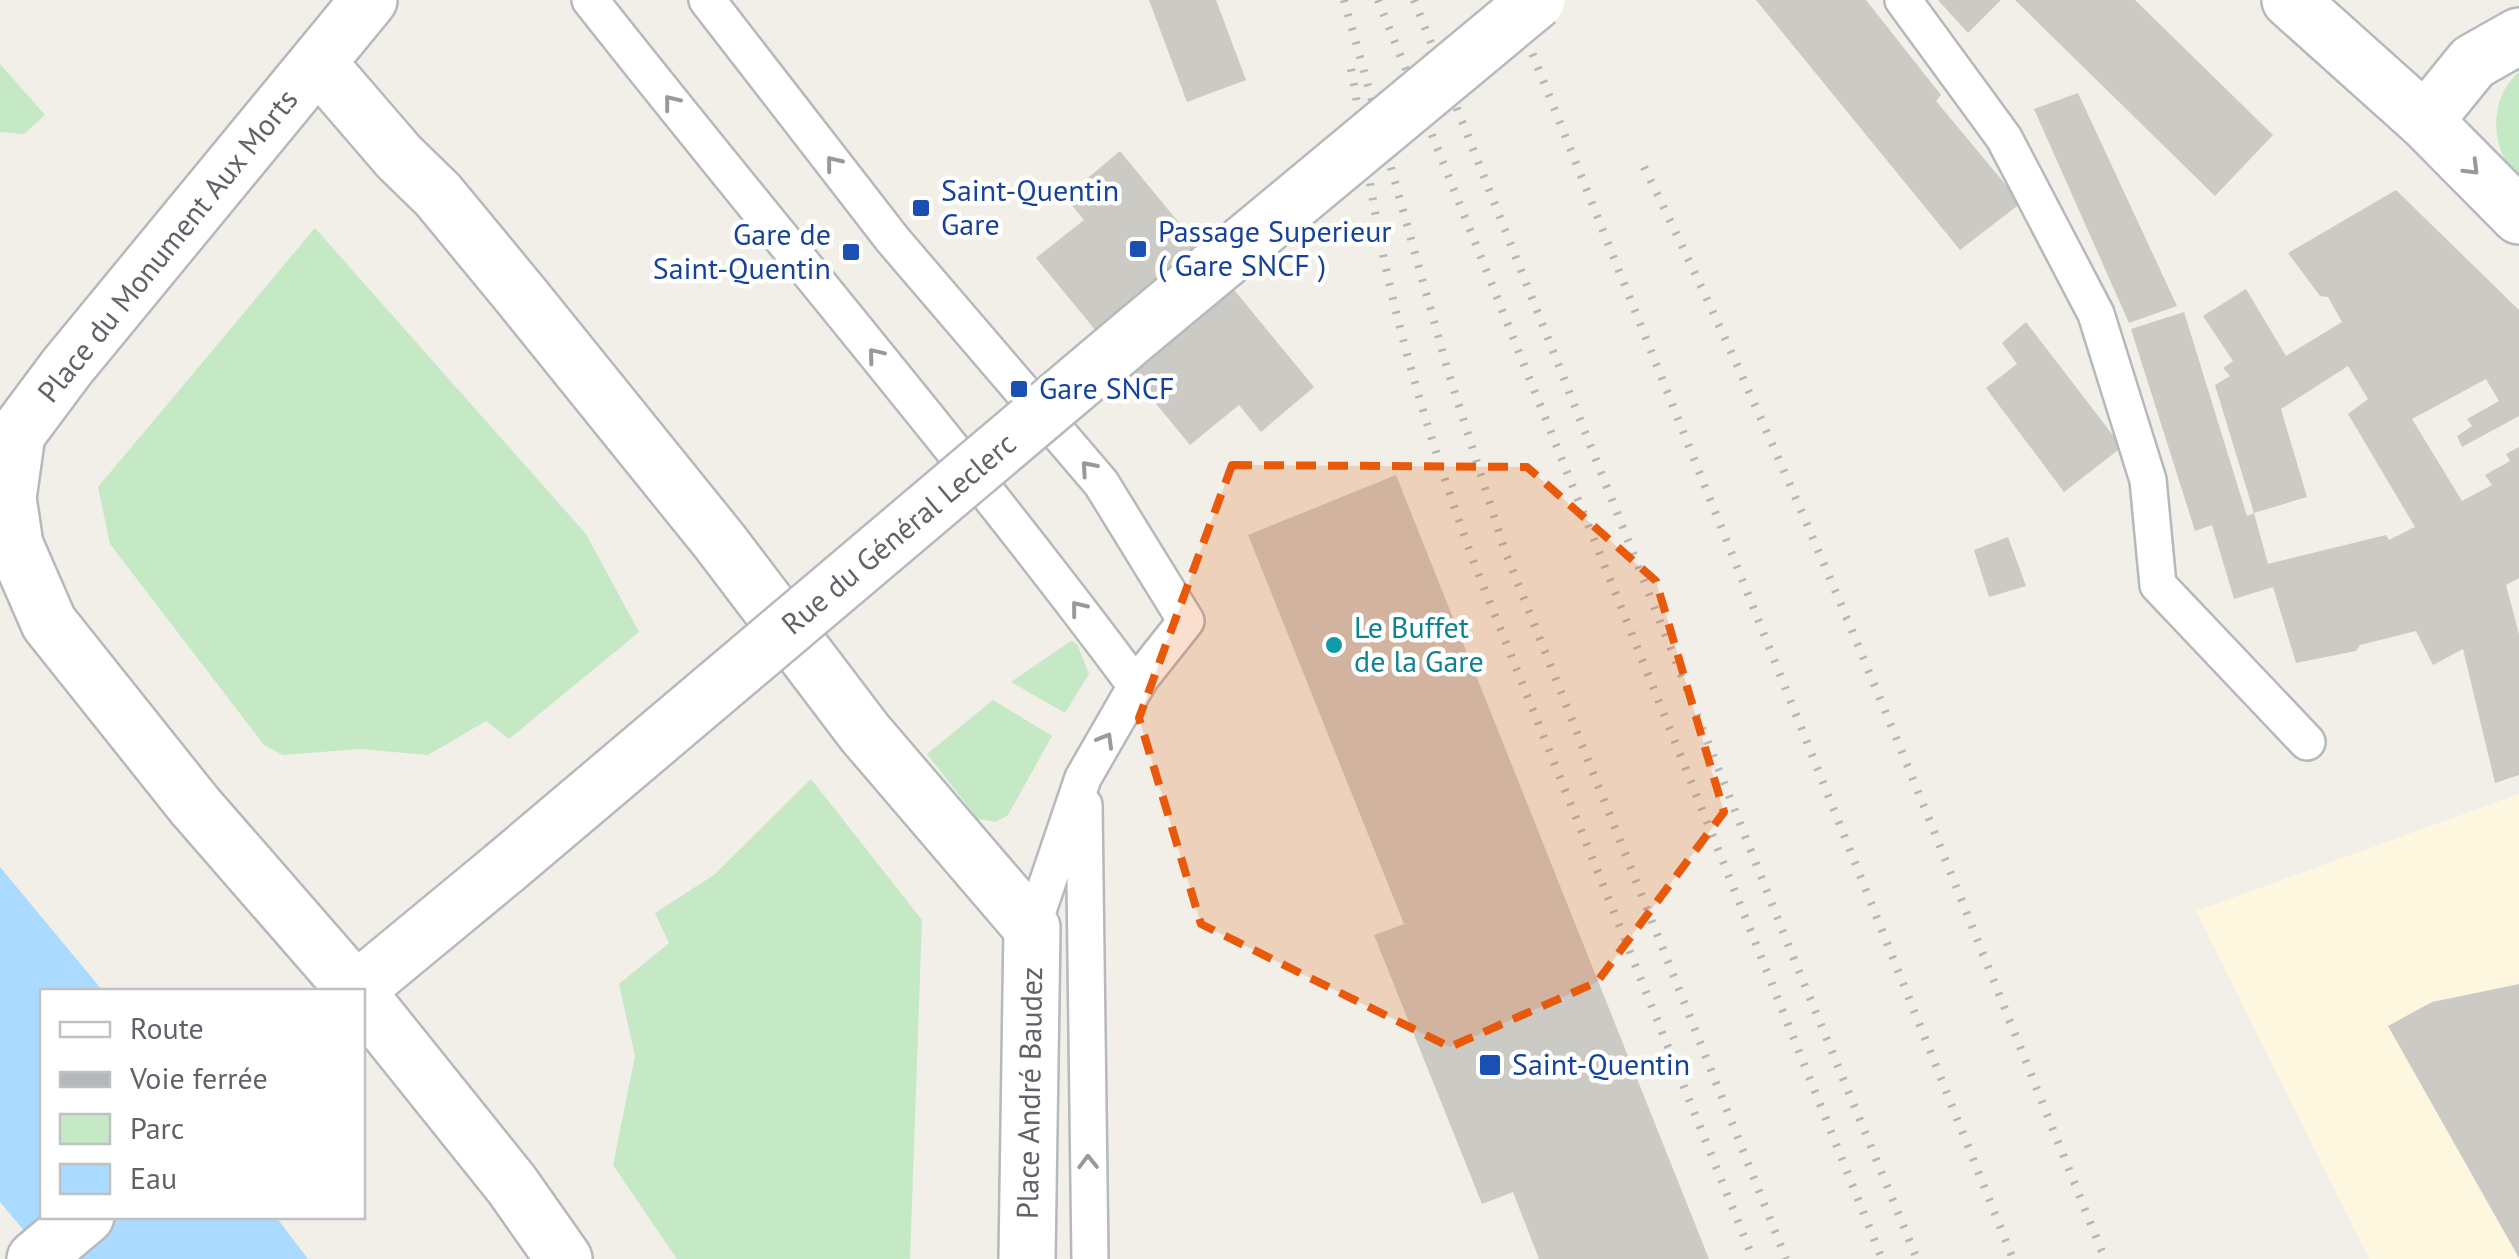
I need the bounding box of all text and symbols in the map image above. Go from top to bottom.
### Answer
street label: Place du Monument Aux Morts [28,80,305,410]
one-way arrow [665,95,682,113]
one-way arrow [827,156,845,174]
one-way arrow [2460,157,2478,175]
place label: Saint-Quentin Gare [941,170,1119,243]
marker: Saint-Quentin Gare [910,197,932,219]
place label: Passage Superieur ( Gare SNCF ) [1158,211,1392,284]
place label: Gare de Saint-Quentin [653,214,831,287]
marker: Passage Superieur ( Gare SNCF ) [1127,238,1149,260]
marker: Gare de Saint-Quentin [840,241,862,263]
one-way arrow [869,348,887,366]
place label: Gare SNCF [1039,368,1174,407]
marker: Gare SNCF [1008,378,1030,400]
street label: Rue du Général Leclerc [773,423,1023,642]
one-way arrow [1081,461,1099,480]
one-way arrow [1072,602,1090,620]
place label: Le Buffet de la Gare [1354,607,1484,680]
marker: Le Buffet de la Gare [1323,634,1345,656]
one-way arrow [1094,732,1113,750]
street label: Place André Baudez [1007,967,1050,1219]
legend [40,989,365,1219]
text: Route [130,1008,204,1047]
place label: Saint-Quentin [1512,1044,1690,1083]
marker: Saint-Quentin [1477,1052,1503,1078]
text: Voie ferrée [129,1058,268,1097]
text: Parc [130,1108,184,1147]
one-way arrow [1078,1153,1099,1169]
text: Eau [130,1158,177,1197]

